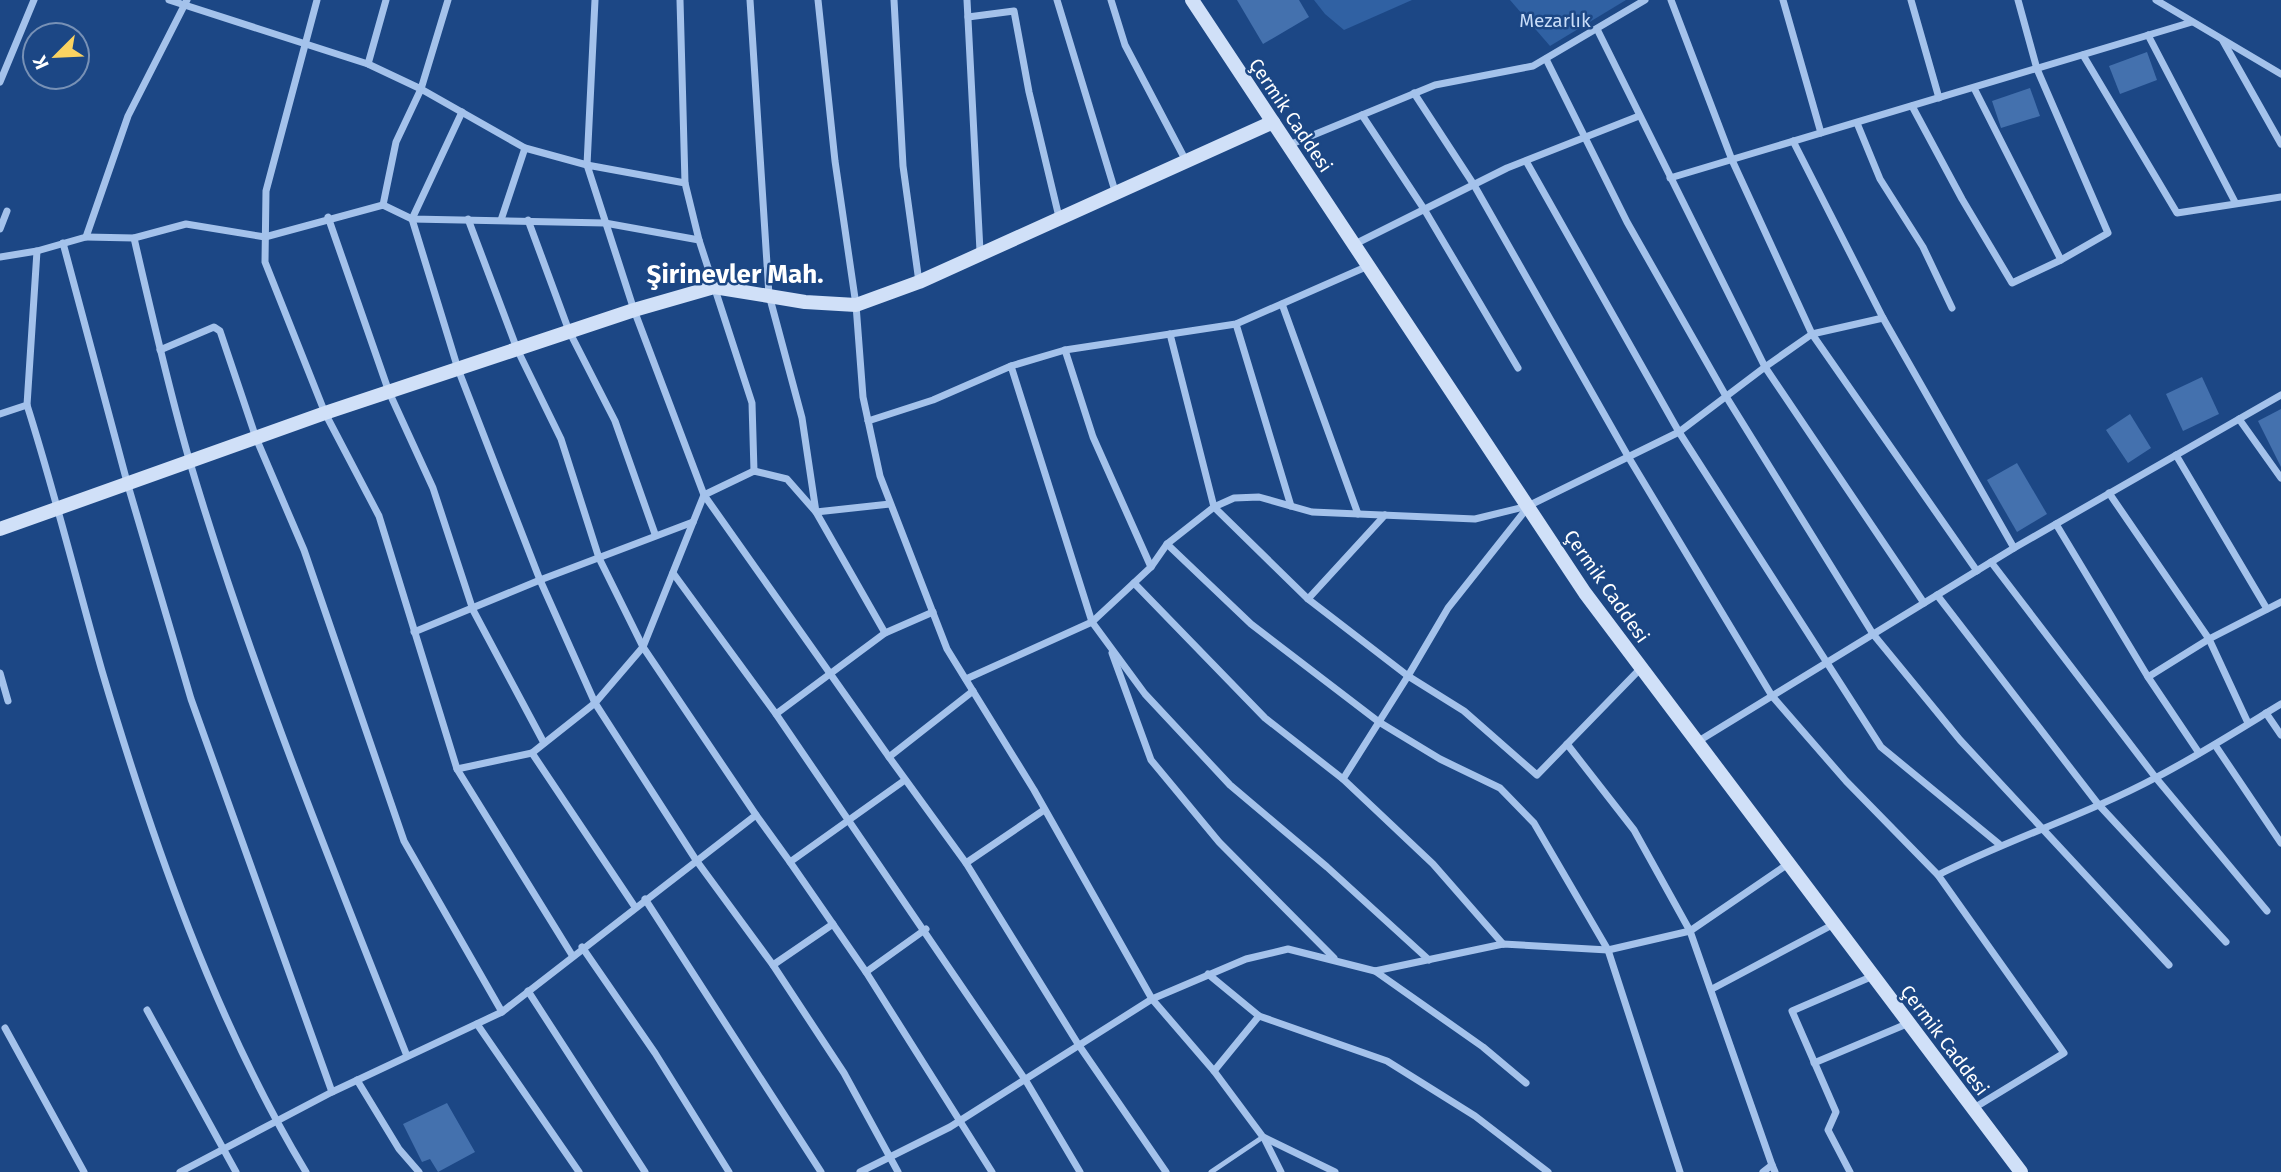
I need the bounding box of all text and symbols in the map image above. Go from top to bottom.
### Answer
park label: Mezarlık [1519,9,1591,32]
north arrow [21,21,91,91]
text: K [28,52,54,73]
street label: Çermik Caddesi [1244,54,1337,177]
district label: Şirinevler Mah. [647,259,823,290]
street label: Çermik Caddesi [1559,525,1654,647]
street label: Çermik Caddesi [1896,980,1994,1100]

